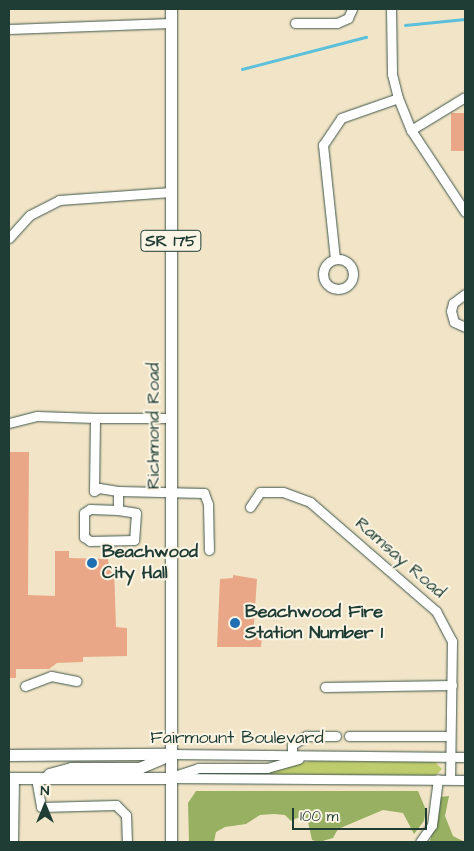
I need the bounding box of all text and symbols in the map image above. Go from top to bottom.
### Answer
road number: SR 175 [140,228,202,255]
street label: Richmond Road [143,363,165,489]
street label: Ramsay Road [350,513,450,603]
place label: Beachwood City Hall [102,542,198,584]
marker: Beachwood City Hall [86,557,98,569]
place label: Beachwood Fire Station Number 1 [245,602,383,644]
marker: Beachwood Fire Station Number 1 [229,617,241,629]
street label: Fairmount Boulevard [150,727,324,749]
north arrow [20,781,70,831]
text: N [41,781,49,801]
scale bar [294,798,429,830]
text: 100 m [300,806,339,827]

